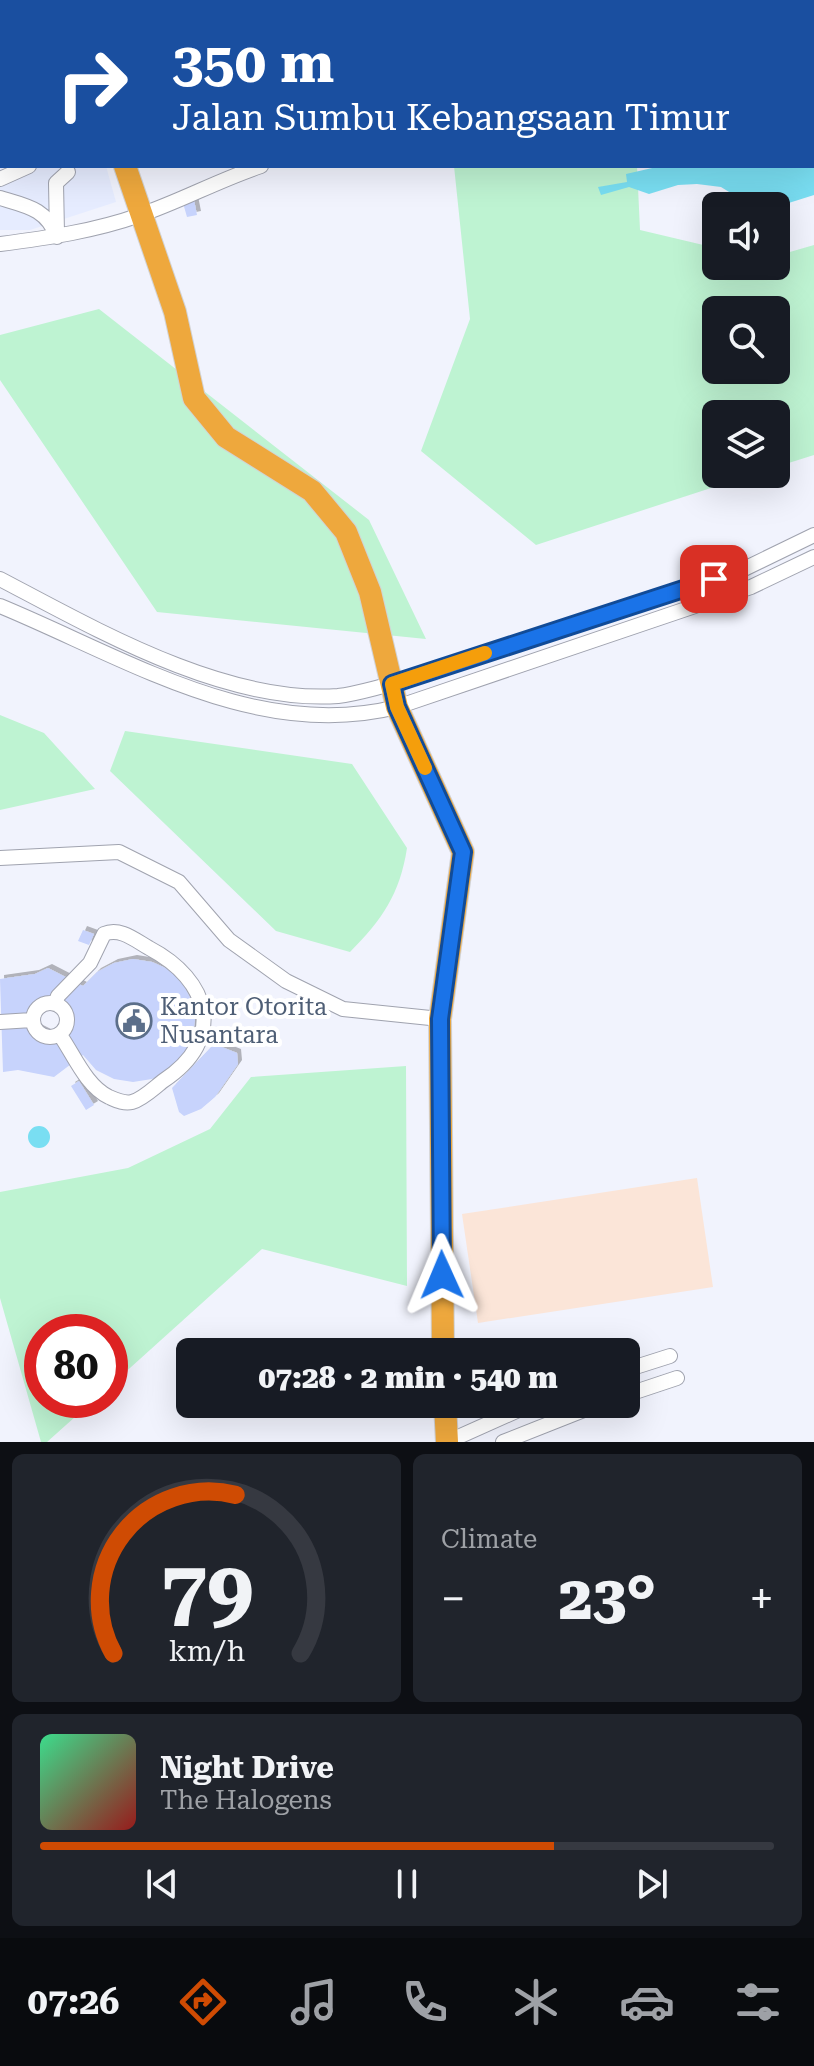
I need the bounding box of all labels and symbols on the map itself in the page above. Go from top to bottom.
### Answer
pin [680,545,748,613]
place label: Kantor Otorita Nusantara [160,993,327,1049]
public building icon: Kantor Otorita Nusantara [115,1002,153,1040]
position arrow [400,1233,484,1317]
speed limit sign: 80 [24,1314,128,1418]

